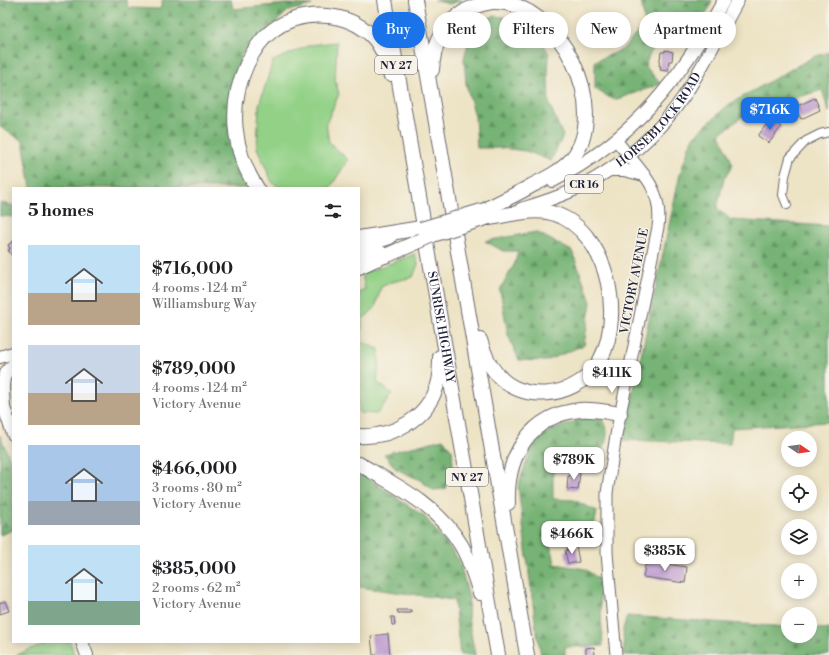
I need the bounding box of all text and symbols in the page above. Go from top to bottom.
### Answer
chip: Buy [372,12,425,48]
chip: Rent [433,12,491,48]
chip: Filters [499,12,568,48]
chip: New [576,12,631,48]
chip: Apartment [639,12,736,48]
road number: NY 27 [375,56,417,74]
street label: HORSEBLOCK ROAD [613,70,705,171]
pin: $716K [742,97,798,131]
text: $716K [750,102,790,118]
road number: CR 16 [565,175,603,193]
text: 5 homes [28,200,94,222]
icon: filters [322,200,344,222]
street label: VICTORY AVENUE [617,227,652,336]
text: $716,000 [152,258,233,280]
icon: home [60,261,108,309]
street label: SUNRISE HIGHWAY [424,270,458,386]
text: 4 rooms · 124 m² [152,280,247,296]
text: Williamsburg Way [152,296,257,312]
text: $789,000 [152,358,236,380]
pin: $411K [584,360,640,394]
icon: home [60,361,108,409]
text: $411K [592,365,632,381]
text: 4 rooms · 124 m² [152,380,247,396]
text: Victory Avenue [152,396,241,412]
north arrow [781,431,817,467]
map controls [781,431,817,643]
pin: $789K [546,447,602,481]
text: $789K [553,452,595,468]
text: $466,000 [152,458,237,480]
icon: home [60,461,108,509]
road number: NY 27 [446,468,488,486]
button: locate [781,475,817,511]
text: 3 rooms · 80 m² [152,480,242,496]
text: Victory Avenue [152,496,241,512]
button: layers [781,519,817,555]
pin: $466K [544,521,600,555]
text: $466K [550,526,594,542]
pin: $385K [637,538,693,572]
text: $385K [644,543,686,559]
text: $385,000 [152,558,236,580]
icon: home [60,561,108,609]
button: + [781,563,817,599]
text: 2 rooms · 62 m² [152,580,241,596]
text: Victory Avenue [152,596,241,612]
button: − [781,607,817,643]

